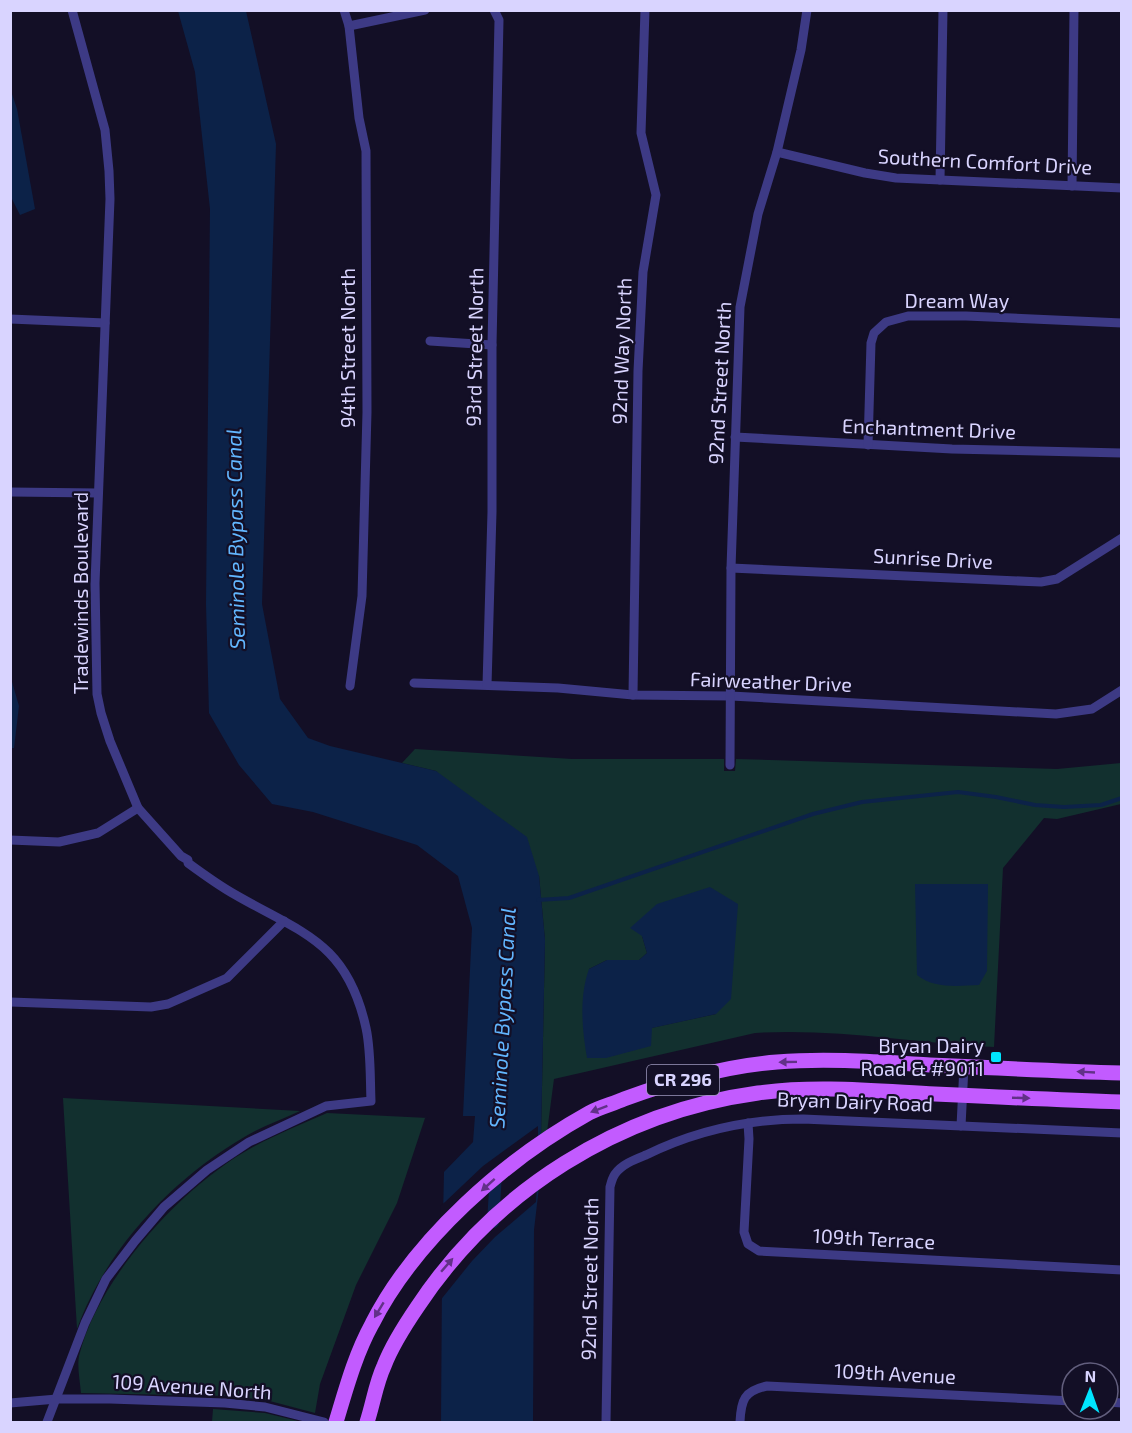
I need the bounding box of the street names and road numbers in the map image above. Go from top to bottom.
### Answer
street label: Southern Comfort Drive [877,143,1093,179]
street label: 93rd Street North [461,267,487,427]
street label: 94th Street North [335,268,359,428]
street label: 92nd Way North [606,277,636,425]
street label: Dream Way [905,288,1010,312]
street label: 92nd Street North [703,301,735,465]
street label: Enchantment Drive [842,413,1016,443]
street label: Tradewinds Boulevard [68,492,92,694]
street label: Sunrise Drive [872,543,994,573]
street label: Fairweather Drive [690,666,852,696]
road number: CR 296 [647,1065,719,1095]
street label: Bryan Dairy Road [777,1086,933,1116]
street label: 92nd Street North [576,1197,602,1361]
street label: 109th Terrace [812,1223,936,1253]
street label: 109th Avenue [834,1358,956,1388]
street label: 109 Avenue North [112,1368,273,1404]

